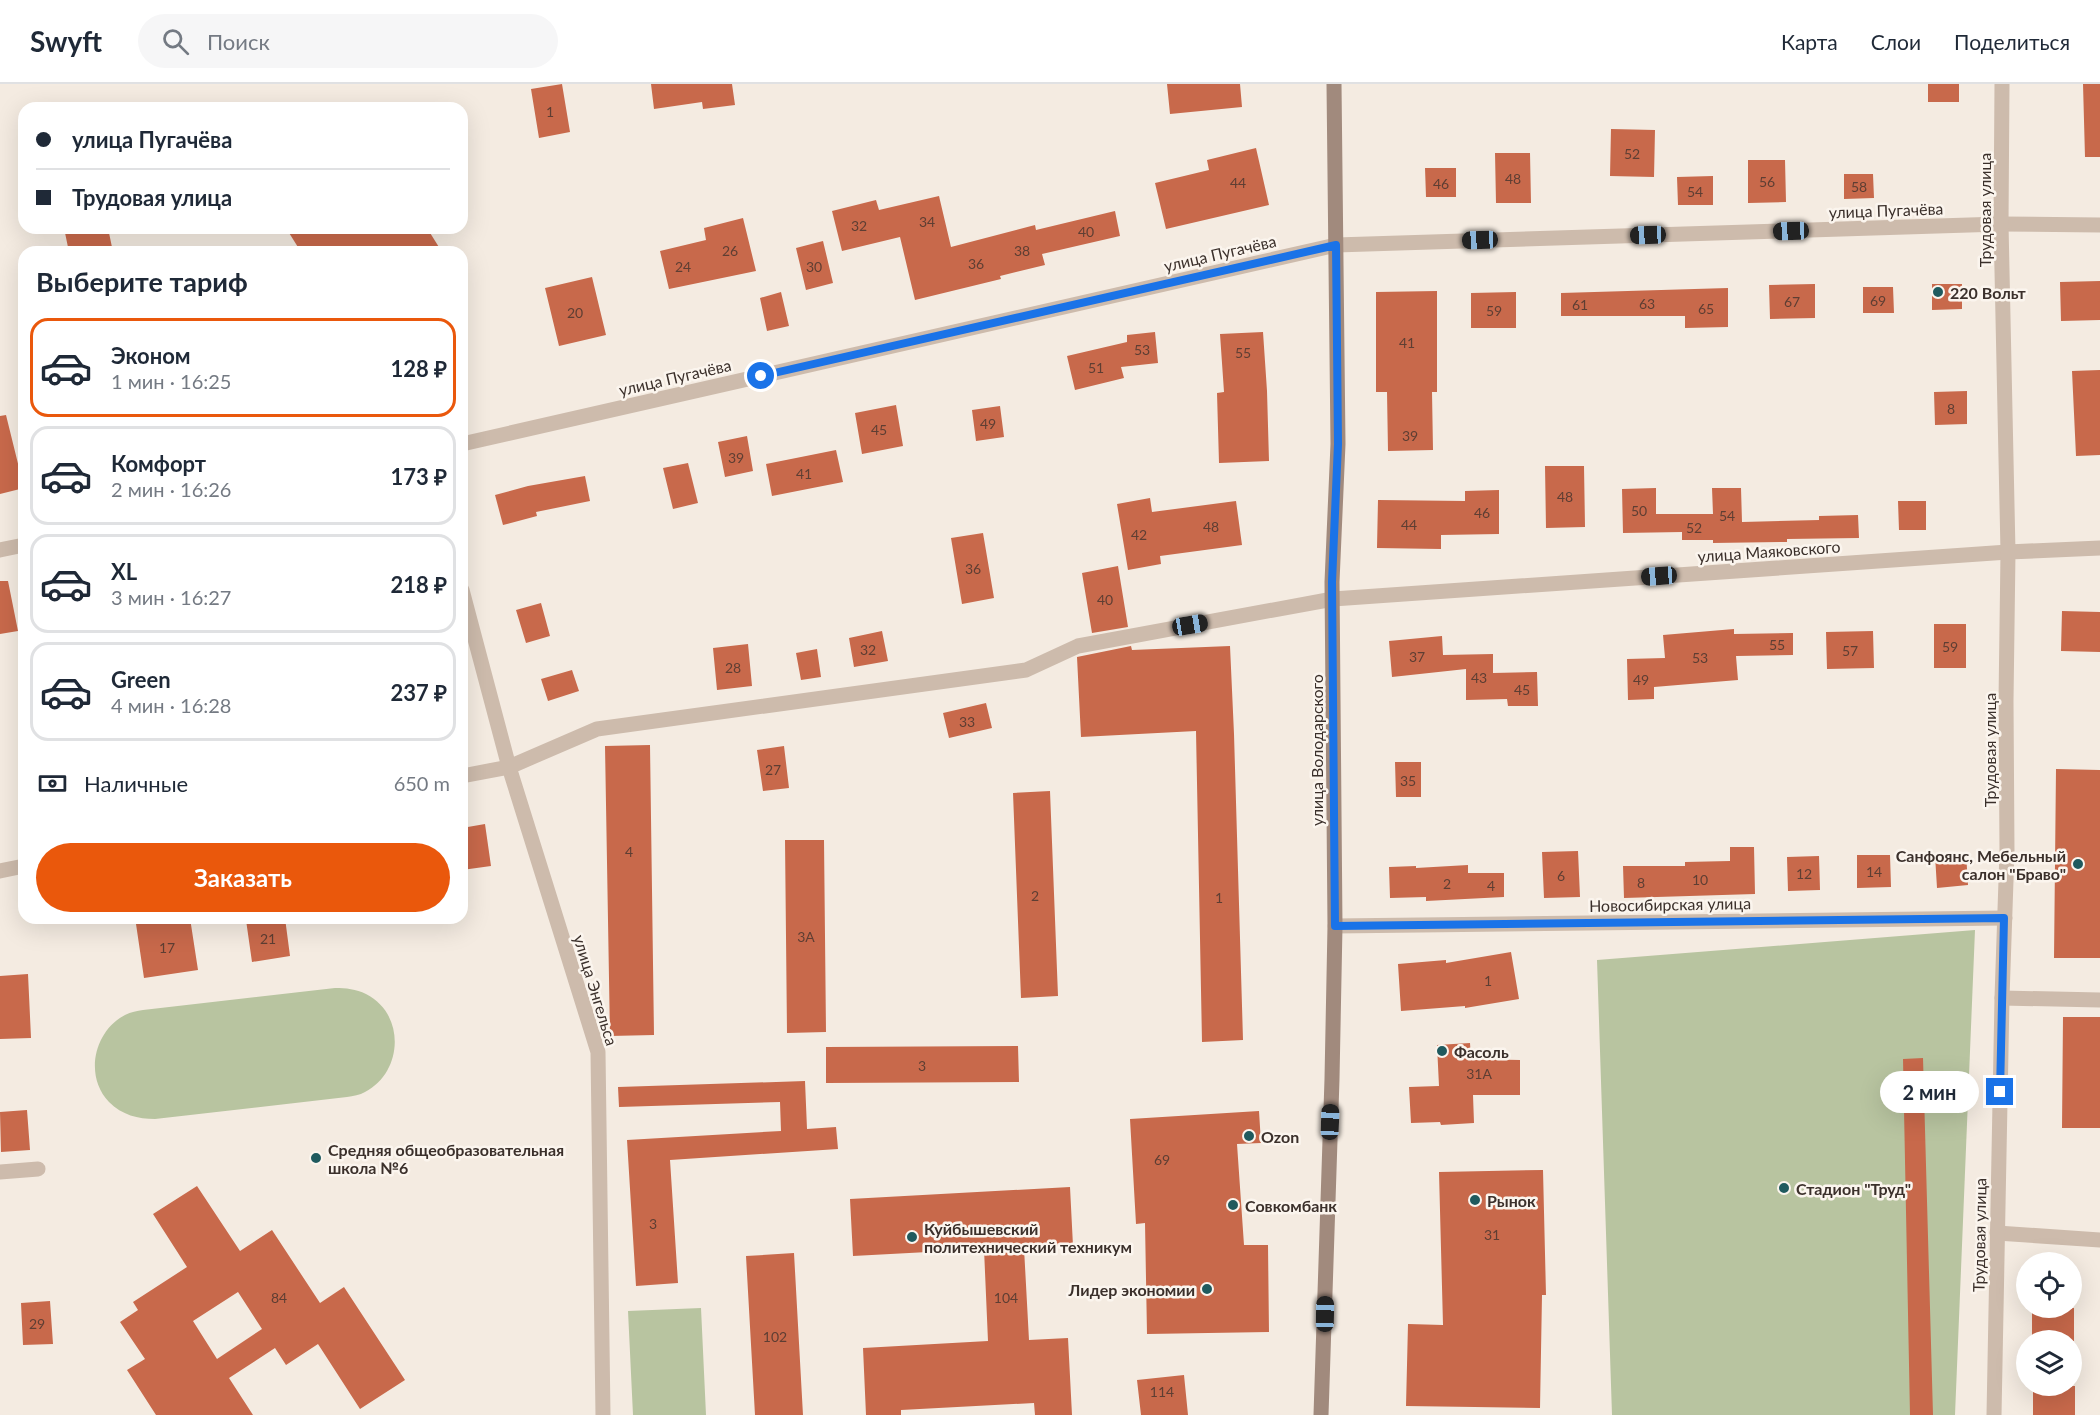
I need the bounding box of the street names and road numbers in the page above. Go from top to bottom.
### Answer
street label: Трудовая улица [1975,153,1994,267]
street label: улица Пугачёва [1828,199,1944,221]
street label: улица Пугачёва [1162,231,1278,275]
street label: улица Пугачёва [617,355,733,399]
street label: улица Маяковского [1697,537,1841,565]
street label: улица Володарского [1307,674,1326,826]
street label: Трудовая улица [1980,693,1999,807]
street label: Новосибирская улица [1589,893,1751,915]
street label: улица Энгельса [570,932,622,1048]
street label: Трудовая улица [1969,1178,1989,1292]

